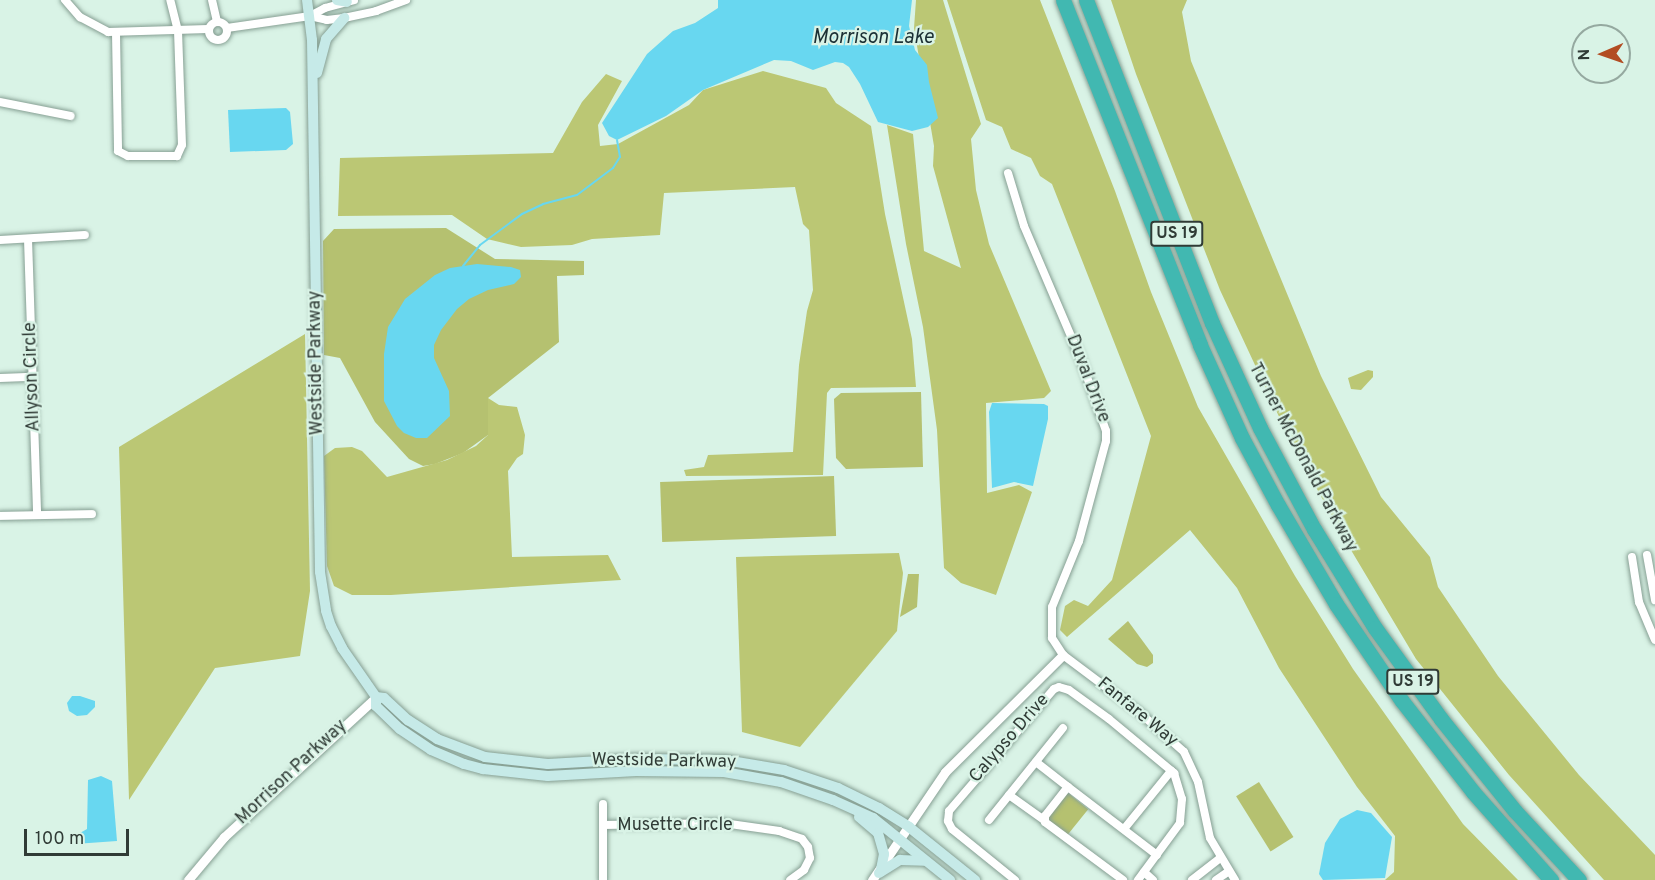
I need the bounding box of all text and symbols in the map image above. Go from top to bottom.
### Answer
north arrow [1571,24,1631,84]
water label: Morrison Lake [812,26,934,50]
text: N [1575,48,1595,61]
road number: US 19 [1150,221,1204,247]
street label: Westside Parkway [305,290,329,436]
street label: Allyson Circle [20,322,46,432]
street label: Duval Drive [1060,332,1114,426]
street label: Turner McDonald Parkway [1243,360,1361,556]
road number: US 19 [1386,669,1440,695]
street label: Fanfare Way [1092,674,1182,752]
street label: Calypso Drive [966,690,1054,788]
street label: Morrison Parkway [232,716,352,830]
street label: Westside Parkway [591,750,737,774]
street label: Musette Circle [617,815,733,837]
scale bar [27,817,132,855]
text: 100 m [35,828,84,851]

